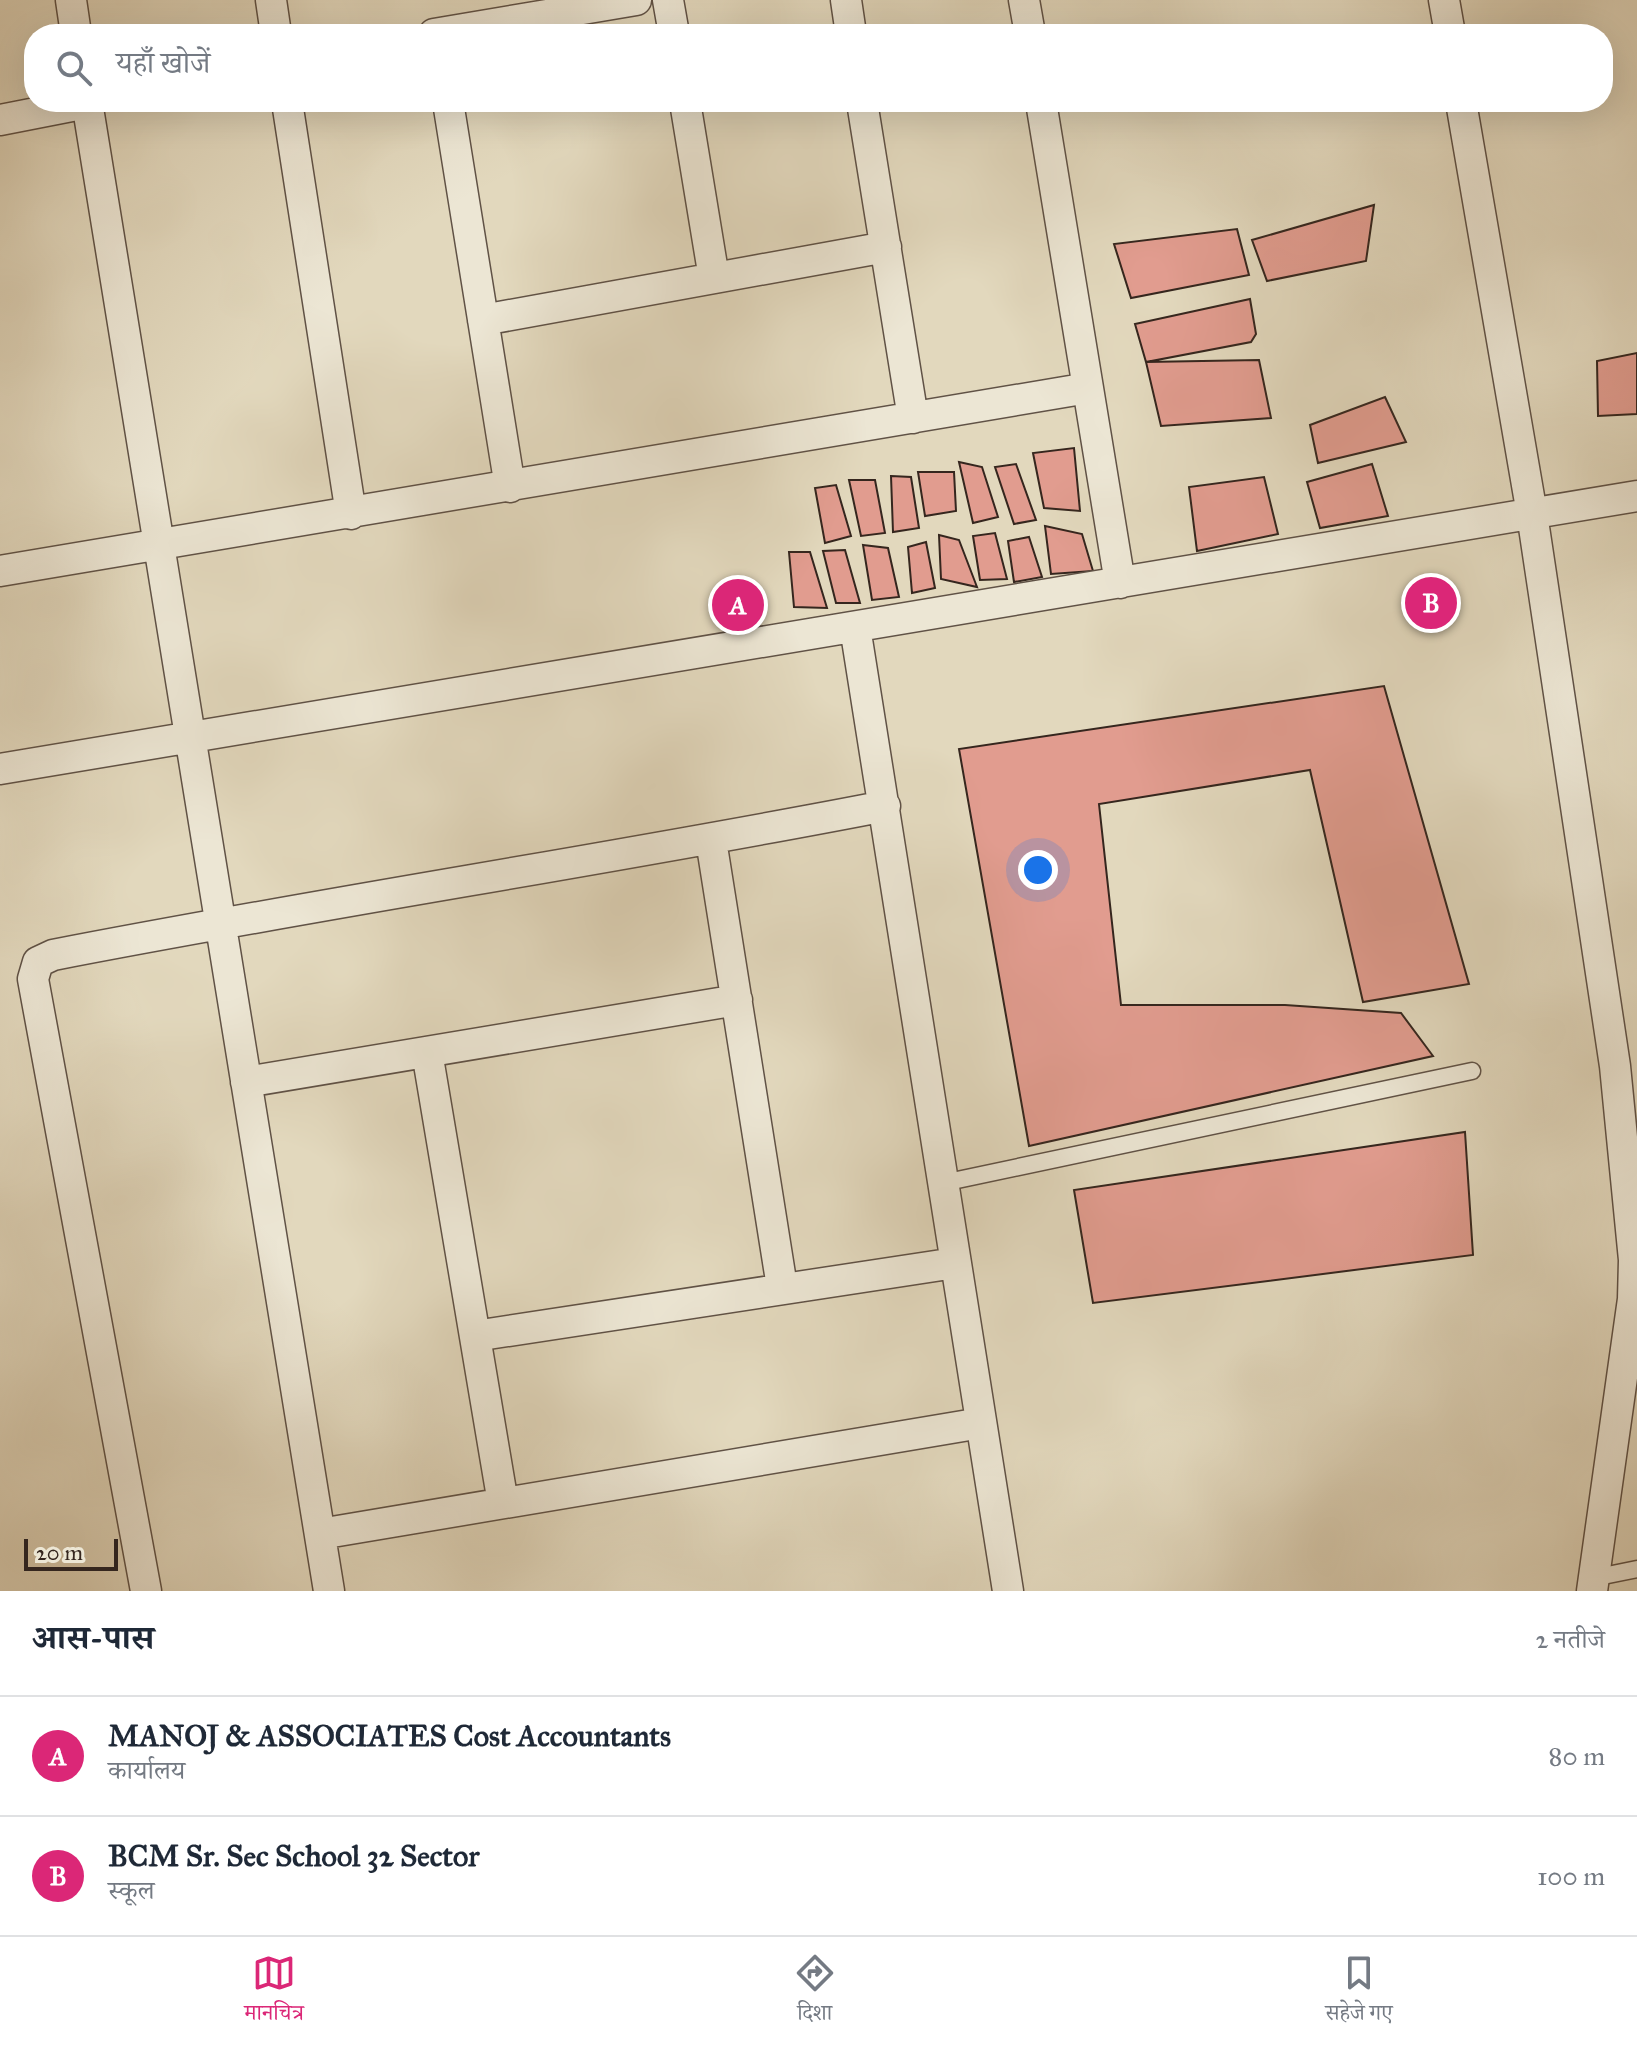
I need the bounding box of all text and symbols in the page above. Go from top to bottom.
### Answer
search box [24,24,1613,112]
text: यहाँ खोजें [116,45,210,81]
icon: search [52,46,96,90]
pin: B [1405,573,1457,633]
pin: A [712,575,764,635]
your location [1018,850,1058,890]
scale bar [24,1535,118,1571]
text: 20 m [36,1539,83,1566]
text: आस-पास [32,1617,154,1658]
text: 2 नतीजे [1535,1623,1605,1655]
text: MANOJ & ASSOCIATES Cost Accountants [108,1718,671,1754]
text: A [49,1740,67,1772]
text: 80 m [1549,1740,1605,1772]
text: कार्यालय [108,1754,185,1786]
text: BCM Sr. Sec School 32 Sector [108,1838,479,1874]
text: B [49,1860,67,1892]
text: 100 m [1537,1860,1605,1892]
text: स्कूल [108,1874,154,1906]
tab: मानचित्र [244,1951,304,2034]
tab: दिशा [793,1951,837,2034]
tab: सहेजे गए [1325,1951,1393,2034]

